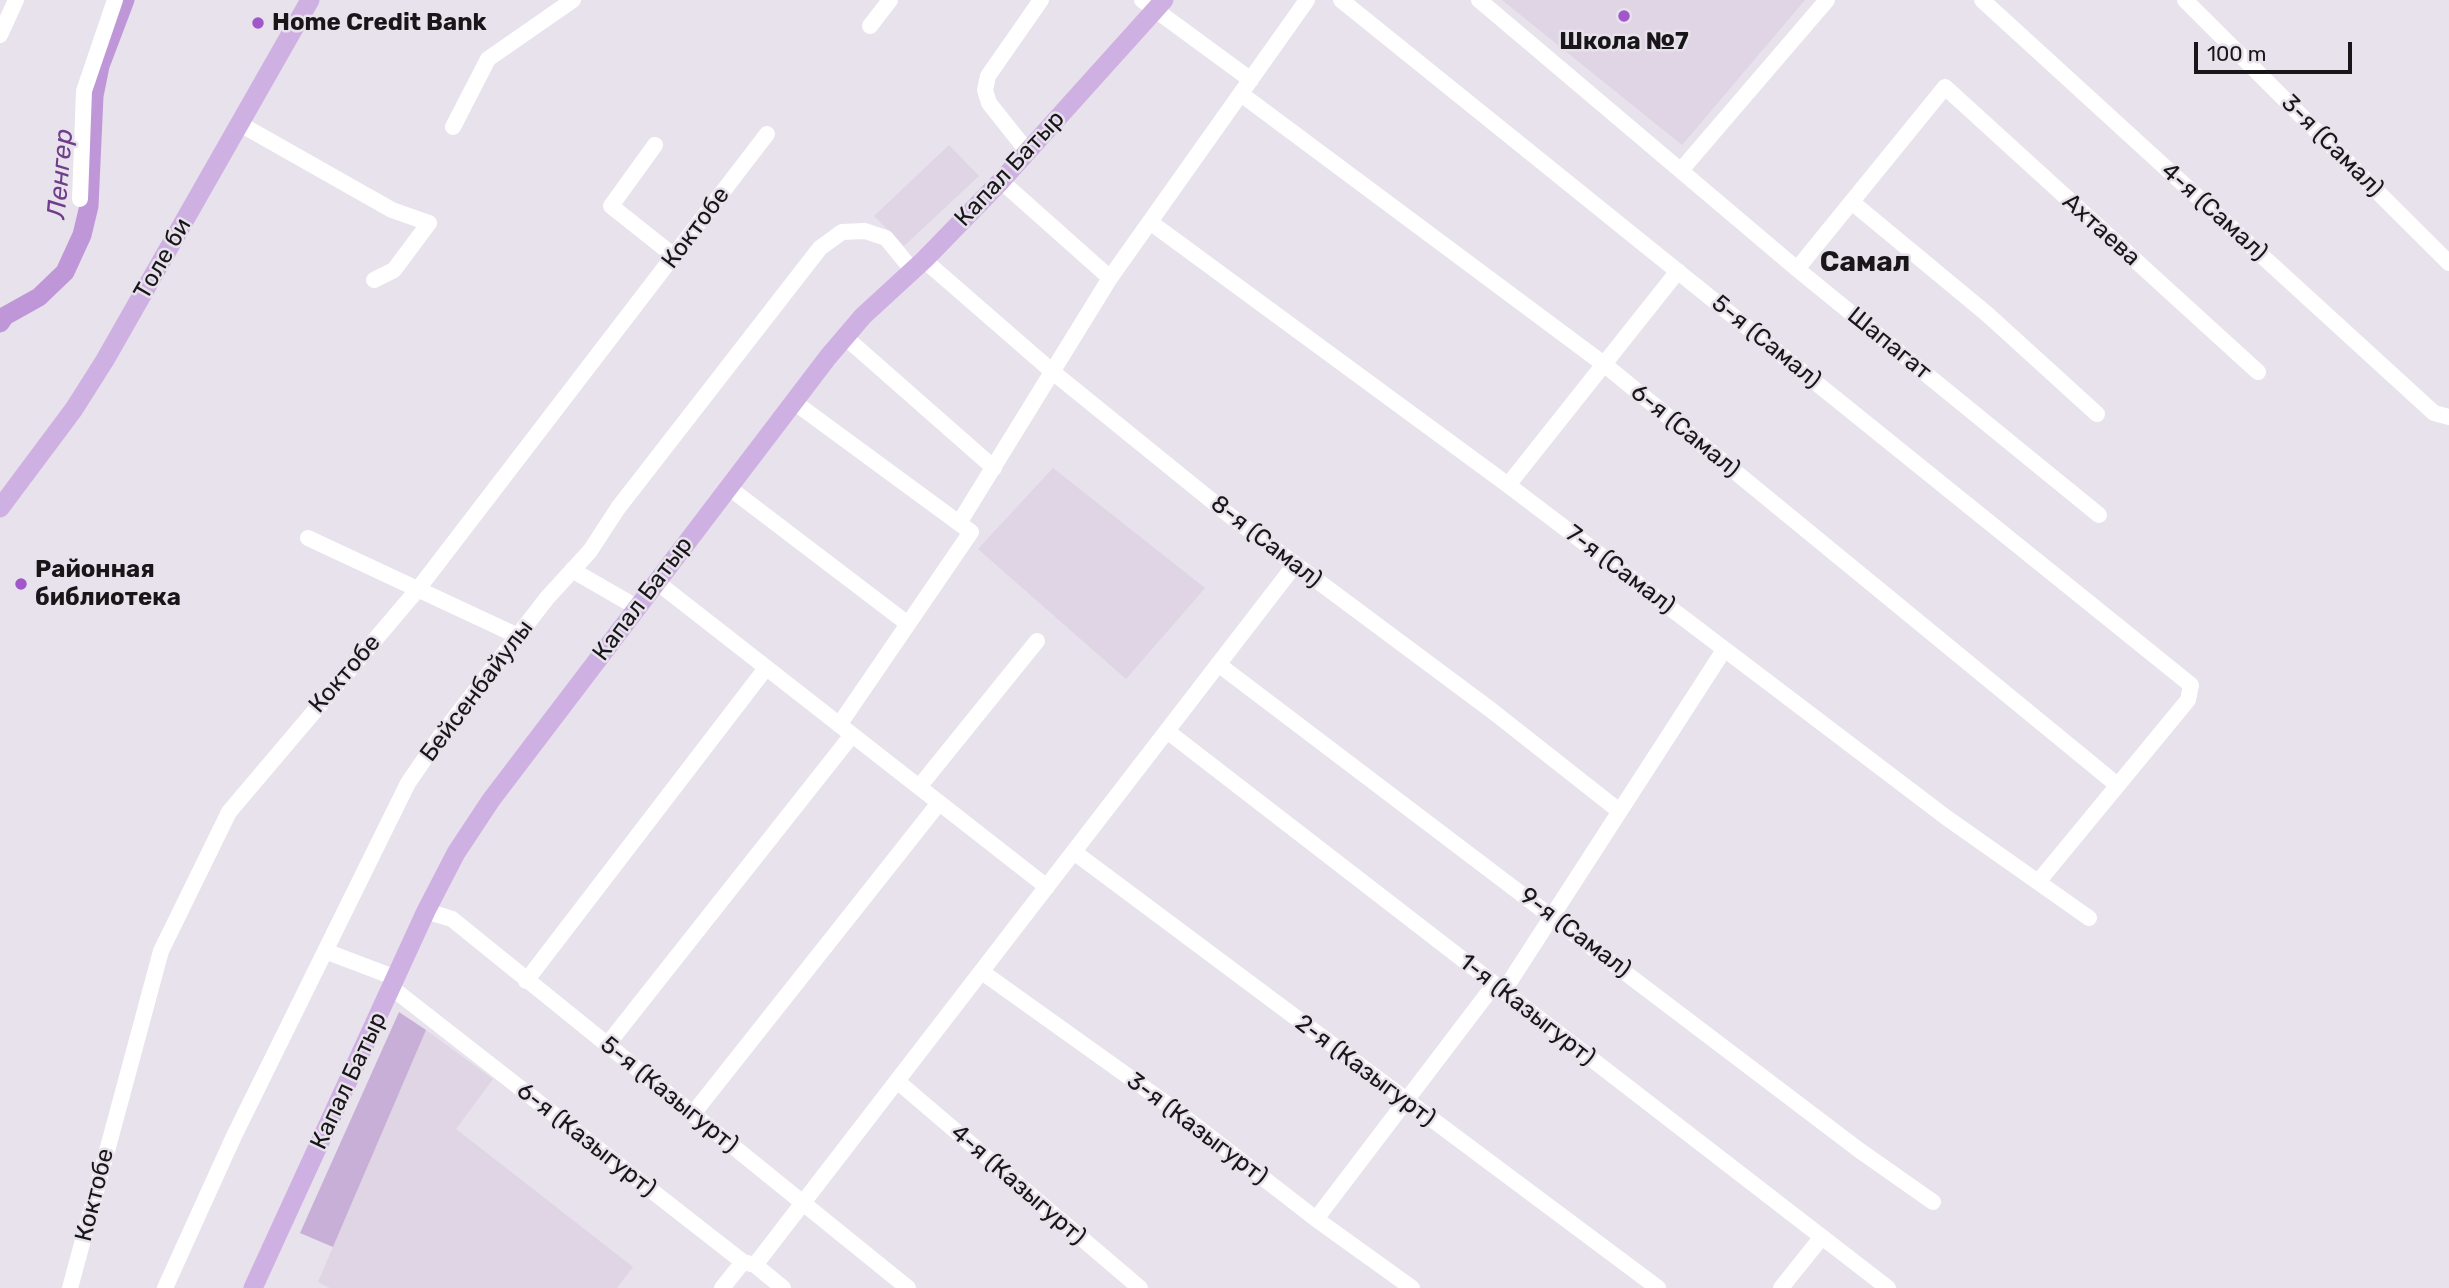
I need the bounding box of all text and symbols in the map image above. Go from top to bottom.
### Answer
marker: Школа №7 [1616,8,1632,24]
place label: Home Credit Bank [272,9,487,37]
marker: Home Credit Bank [250,15,266,31]
place label: Школа №7 [1559,28,1689,56]
scale bar [2197,28,2354,72]
text: 100 m [2207,41,2266,66]
street label: 3-я (Самал) [2275,89,2389,203]
street label: Капал Батыр [949,105,1071,233]
water label: Ленгер [42,128,80,220]
street label: 4-я (Самал) [2155,157,2273,267]
street label: Коктобе [656,182,736,274]
street label: Ахтаева [2056,188,2146,272]
street label: Толе би [128,213,198,305]
district label: Самал [1820,246,1910,280]
street label: 5-я (Самал) [1706,289,1826,395]
street label: Шапагат [1841,301,1937,387]
street label: 6-я (Самал) [1624,378,1746,484]
street label: 8-я (Самал) [1205,490,1327,594]
street label: 7-я (Самал) [1560,520,1680,620]
street label: Капал Батыр [587,531,699,667]
place label: Районная библиотека [35,556,181,612]
marker: Районная библиотека [13,576,29,592]
street label: Бейсенбайулы [414,615,540,767]
street label: Коктобе [303,629,387,719]
street label: 9-я (Самал) [1514,882,1636,984]
street label: 1-я (Казыгурт) [1453,948,1601,1072]
street label: Капал Батыр [305,1008,393,1154]
street label: 2-я (Казыгурт) [1289,1009,1441,1133]
street label: 5-я (Казыгурт) [594,1031,744,1159]
street label: 3-я (Казыгурт) [1121,1067,1273,1191]
street label: 6-я (Казыгурт) [511,1077,661,1203]
street label: 4-я (Казыгурт) [945,1119,1091,1251]
street label: Коктобе [70,1146,120,1244]

